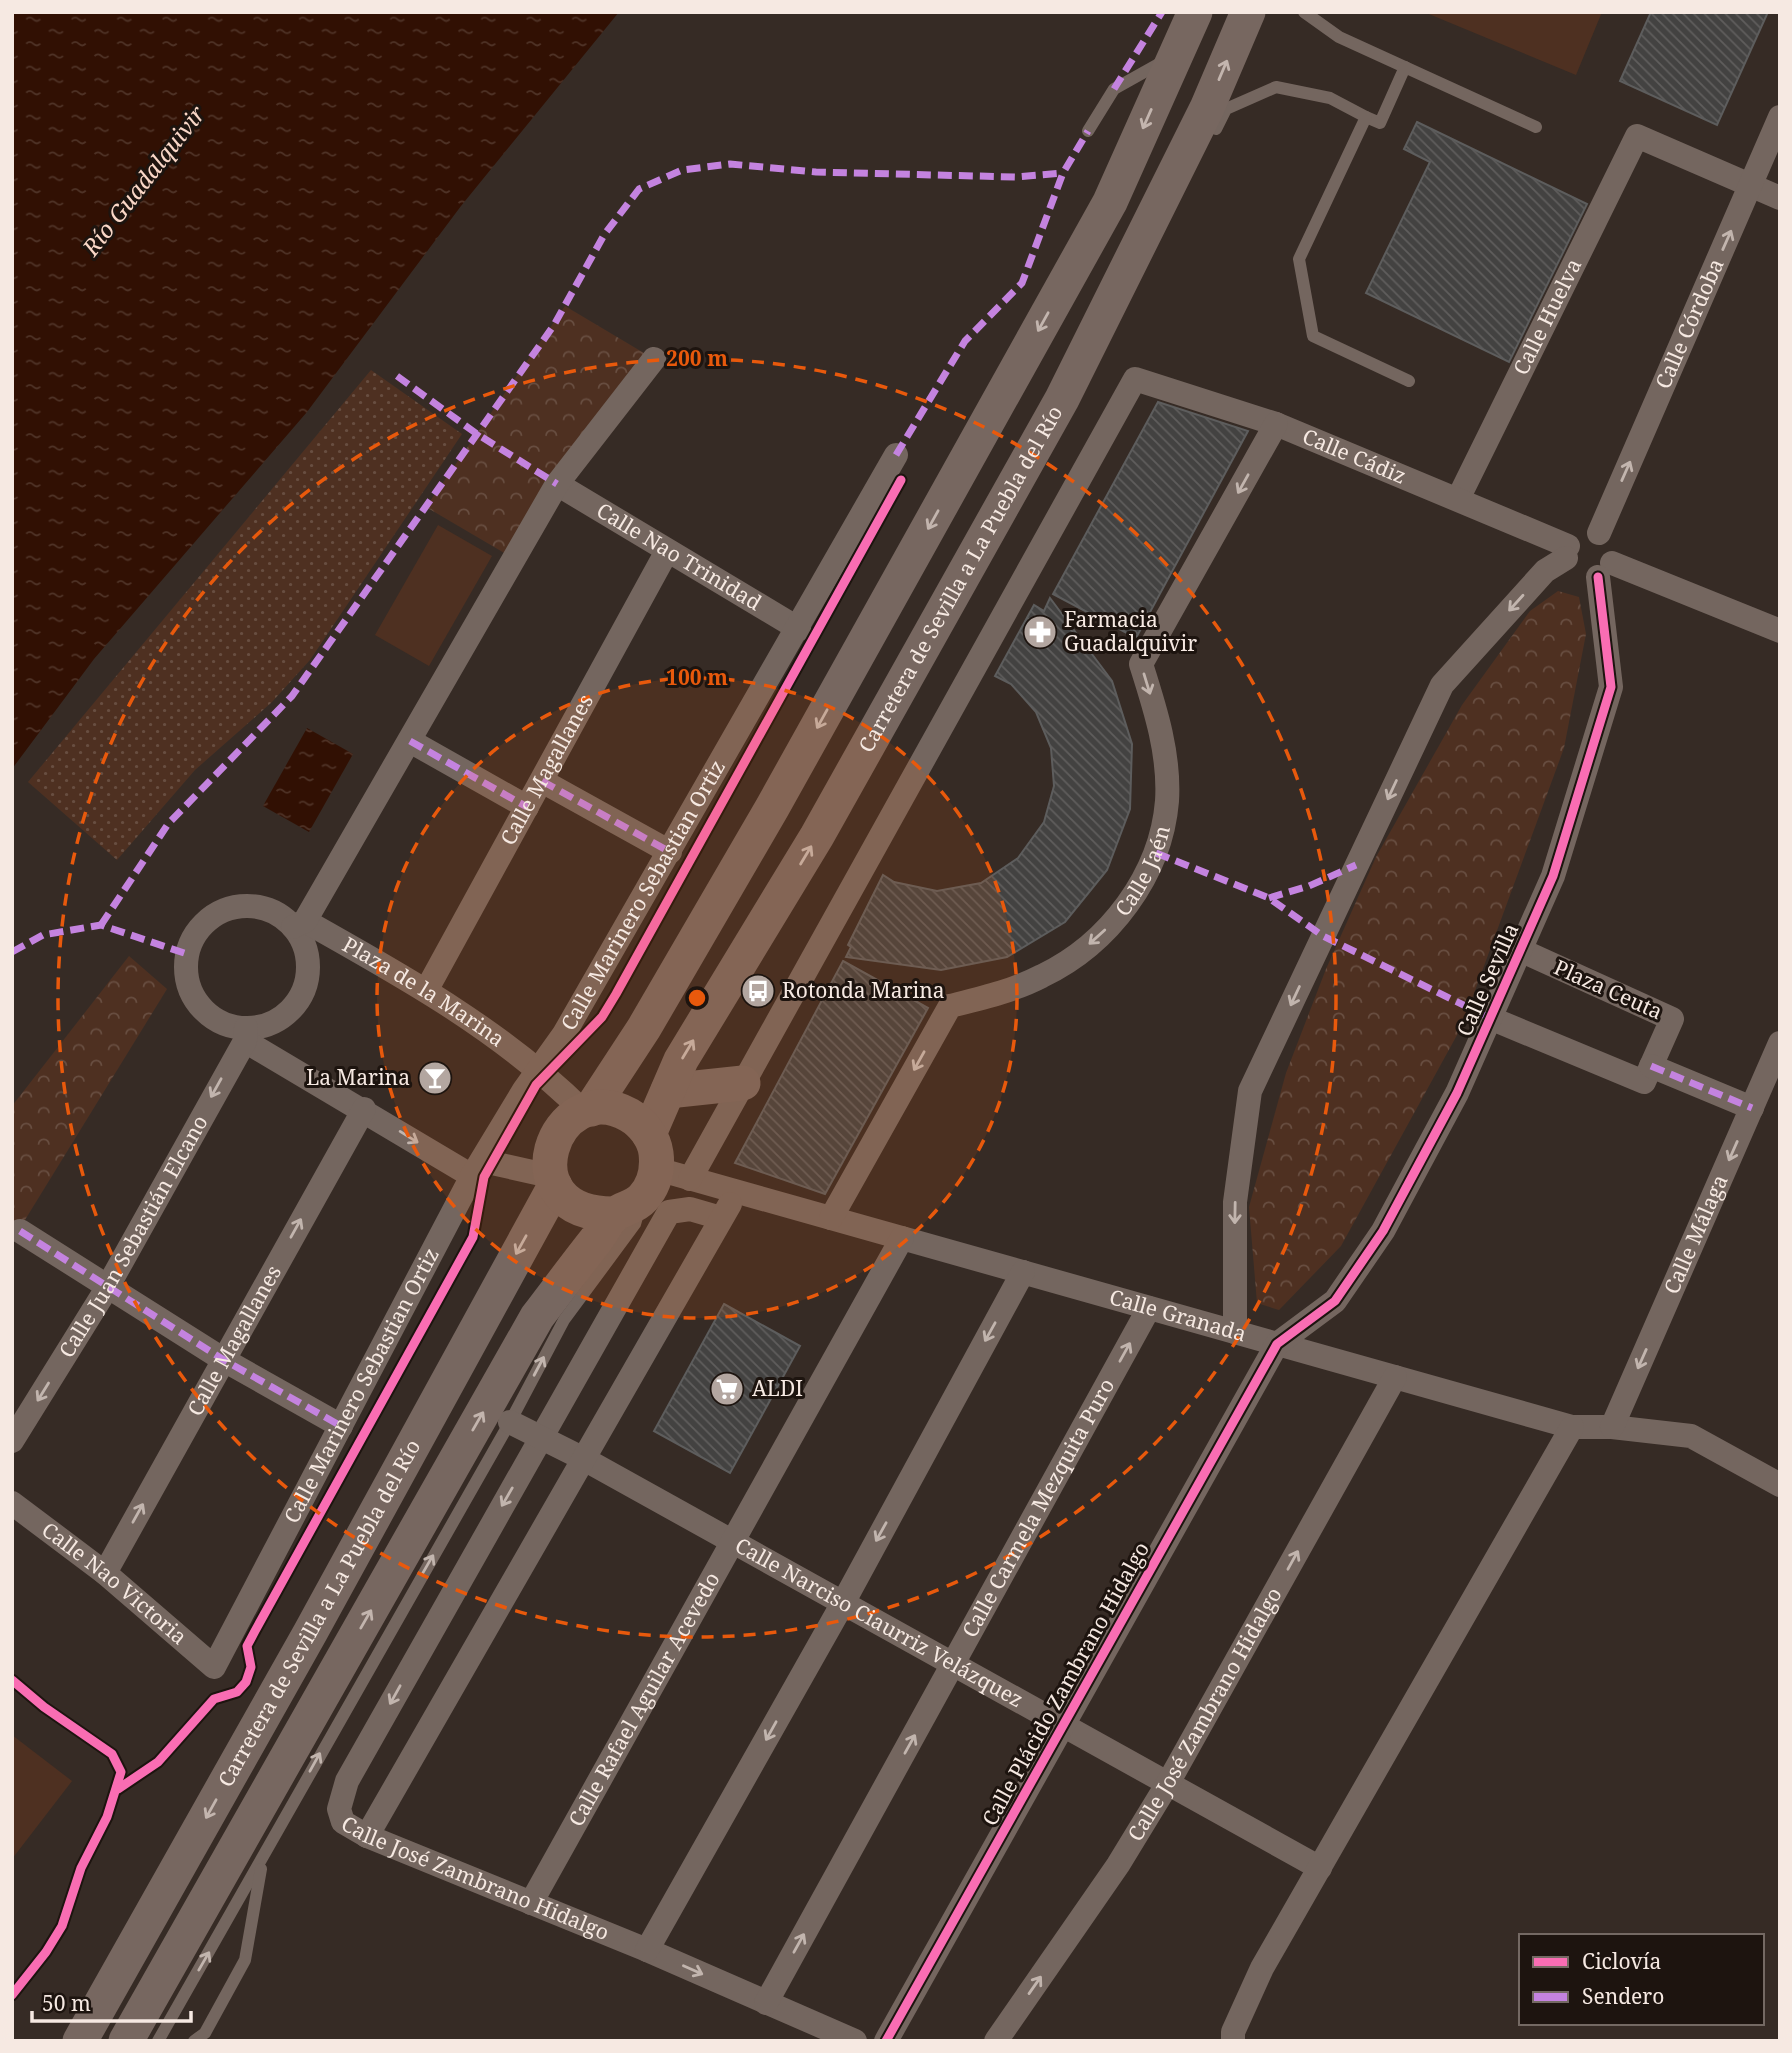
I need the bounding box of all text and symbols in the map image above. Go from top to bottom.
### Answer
one-way arrow [1217,60,1230,81]
water label: Río Guadalquivir [74,98,212,263]
one-way arrow [1140,108,1153,129]
one-way arrow [1721,229,1734,251]
street label: Calle Huelva [1506,254,1587,379]
street label: Calle Córdoba [1648,254,1730,393]
one-way arrow [1036,311,1050,331]
text: 200 m [666,344,728,372]
street label: Carretera de Sevilla a La Puebla del Río [852,400,1068,757]
street label: Calle Cádiz [1298,422,1410,490]
one-way arrow [1621,460,1634,482]
one-way arrow [1236,473,1250,493]
street label: Calle Nao Trinidad [592,496,767,616]
one-way arrow [926,510,940,530]
one-way arrow [1508,594,1525,611]
place label: Farmacia Guadalquivir [1064,605,1197,657]
pharmacy icon: Farmacia Guadalquivir [1021,613,1059,651]
text: 100 m [666,663,728,691]
one-way arrow [1142,672,1155,694]
street label: Calle Magallanes [494,689,599,850]
one-way arrow [815,708,828,729]
street label: Calle Marinero Sebastian Ortiz [554,755,731,1035]
one-way arrow [1384,779,1398,800]
street label: Calle Jaén [1108,822,1176,922]
one-way arrow [799,845,813,865]
street label: Calle Sevilla [1450,919,1524,1040]
one-way arrow [1088,929,1106,945]
street label: Plaza de la Marina [338,930,510,1052]
street label: Plaza Ceuta [1550,953,1667,1025]
bus stop icon: Rotonda Marina [739,972,777,1010]
place label: Rotonda Marina [782,976,945,1004]
one-way arrow [1287,985,1301,1006]
centre of rings [685,986,709,1010]
one-way arrow [681,1040,695,1060]
one-way arrow [912,1051,926,1071]
bar icon: La Marina [416,1059,454,1097]
place label: La Marina [306,1063,410,1091]
one-way arrow [209,1078,223,1098]
street label: Calle Juan Sebastián Elcano [52,1110,214,1363]
one-way arrow [399,1130,419,1144]
one-way arrow [1726,1139,1739,1161]
street label: Calle Málaga [1657,1170,1734,1298]
one-way arrow [1228,1201,1242,1224]
one-way arrow [289,1219,303,1239]
one-way arrow [514,1234,527,1255]
street label: Calle Marinero Sebastian Ortiz [277,1243,445,1528]
street label: Calle Magallanes [181,1260,287,1421]
street label: Calle Granada [1106,1282,1250,1347]
one-way arrow [983,1322,997,1342]
one-way arrow [1119,1342,1133,1362]
one-way arrow [1635,1348,1648,1369]
one-way arrow [533,1356,547,1377]
supermarket icon: ALDI [708,1370,746,1408]
street label: Calle Carmela Mezquita Puro [955,1373,1120,1642]
place label: ALDI [752,1374,803,1402]
one-way arrow [35,1382,49,1402]
one-way arrow [471,1412,485,1432]
street label: Carretera de Sevilla a La Puebla del Río [211,1434,426,1792]
one-way arrow [500,1486,514,1506]
one-way arrow [131,1504,145,1524]
street label: Calle Nao Victoria [36,1515,193,1650]
one-way arrow [874,1521,888,1542]
street label: Calle Narciso Ciaurriz Velázquez [730,1531,1028,1713]
street label: Calle Plácido Zambrano Hidalgo [975,1537,1155,1830]
one-way arrow [1287,1550,1300,1571]
one-way arrow [421,1555,435,1575]
street label: Calle Rafael Aguilar Acevedo [562,1567,726,1831]
street label: Calle José Zambrano Hidalgo [1121,1582,1288,1846]
one-way arrow [359,1610,373,1630]
one-way arrow [388,1684,401,1705]
one-way arrow [764,1720,778,1740]
one-way arrow [903,1734,917,1755]
one-way arrow [308,1752,322,1772]
one-way arrow [204,1799,218,1819]
street label: Calle José Zambrano Hidalgo [336,1809,614,1946]
one-way arrow [793,1933,806,1954]
legend [1519,1934,1764,2025]
text: Ciclovía [1582,1947,1661,1975]
one-way arrow [197,1951,211,1971]
one-way arrow [682,1964,703,1977]
one-way arrow [1028,1976,1042,1995]
scale bar [32,1980,191,2024]
text: Sendero [1582,1982,1664,2010]
text: 50 m [42,1989,91,2017]

